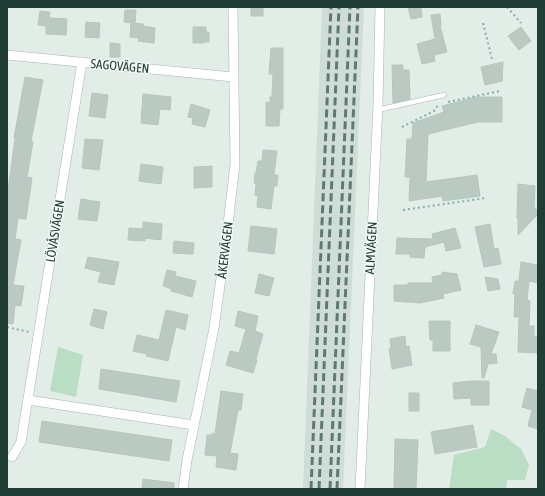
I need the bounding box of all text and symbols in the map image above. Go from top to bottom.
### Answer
street label: SAGOVÄGEN [90,56,150,76]
street label: LÖVÅSVÄGEN [43,199,67,263]
street label: ÅKERVÄGEN [214,221,236,279]
street label: ALMVÄGEN [362,221,380,275]

